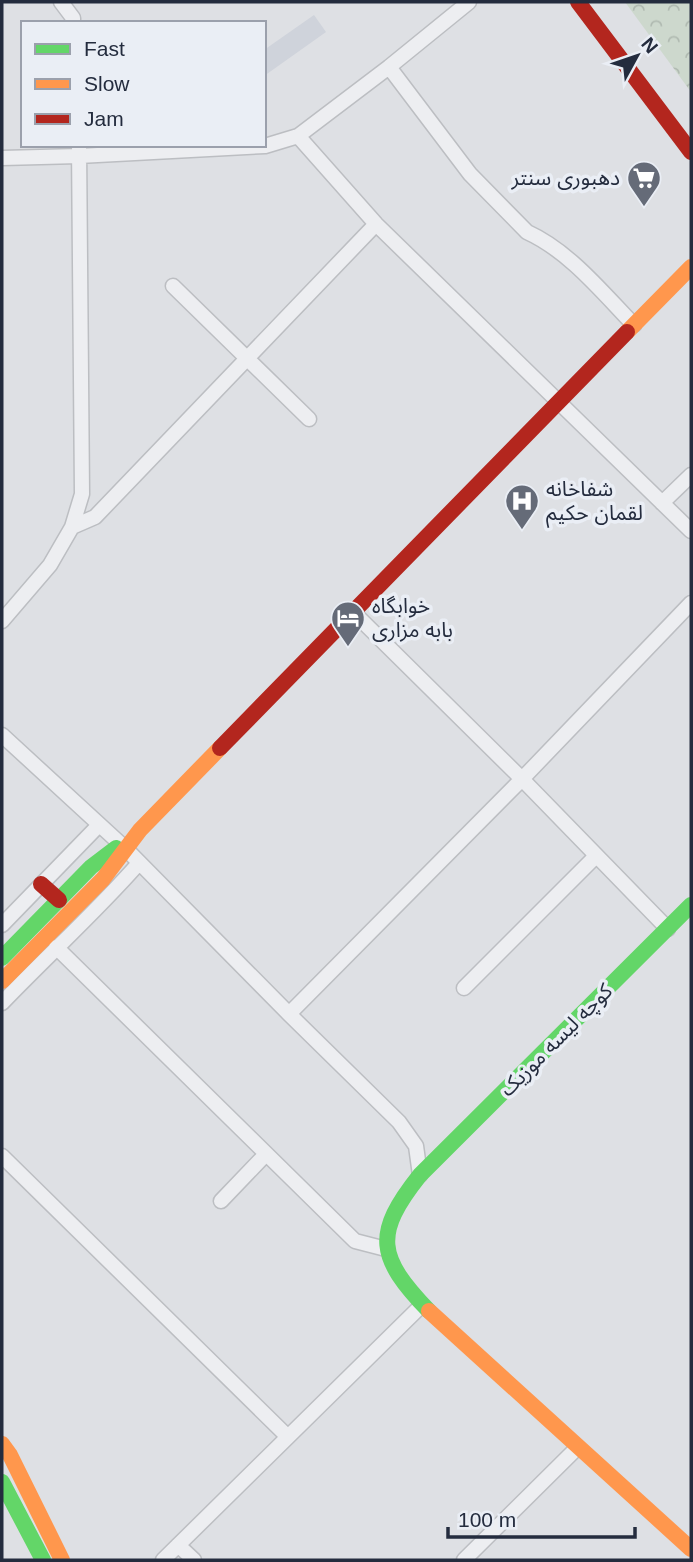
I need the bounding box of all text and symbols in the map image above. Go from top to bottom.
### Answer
legend [21,21,266,147]
north arrow [602,21,672,91]
text: N [637,33,662,57]
text: Fast [84,37,125,60]
text: Slow [84,72,130,95]
text: Jam [84,107,124,130]
supermarket icon: دهبوری سنتر [625,159,663,208]
place label: دهبوری سنتر [510,166,620,190]
place label: شفاخانه لقمان حکیم [546,477,643,528]
hospital icon: شفاخانه لقمان حکیم [503,482,541,531]
place label: خوابگاه بابه مزاری [372,594,453,642]
hotel icon: خوابگاه بابه مزاری [329,599,367,648]
street label: کوچه لیسه موزیک [495,979,618,1102]
scale bar [448,1496,635,1540]
text: 100 m [458,1508,516,1531]

